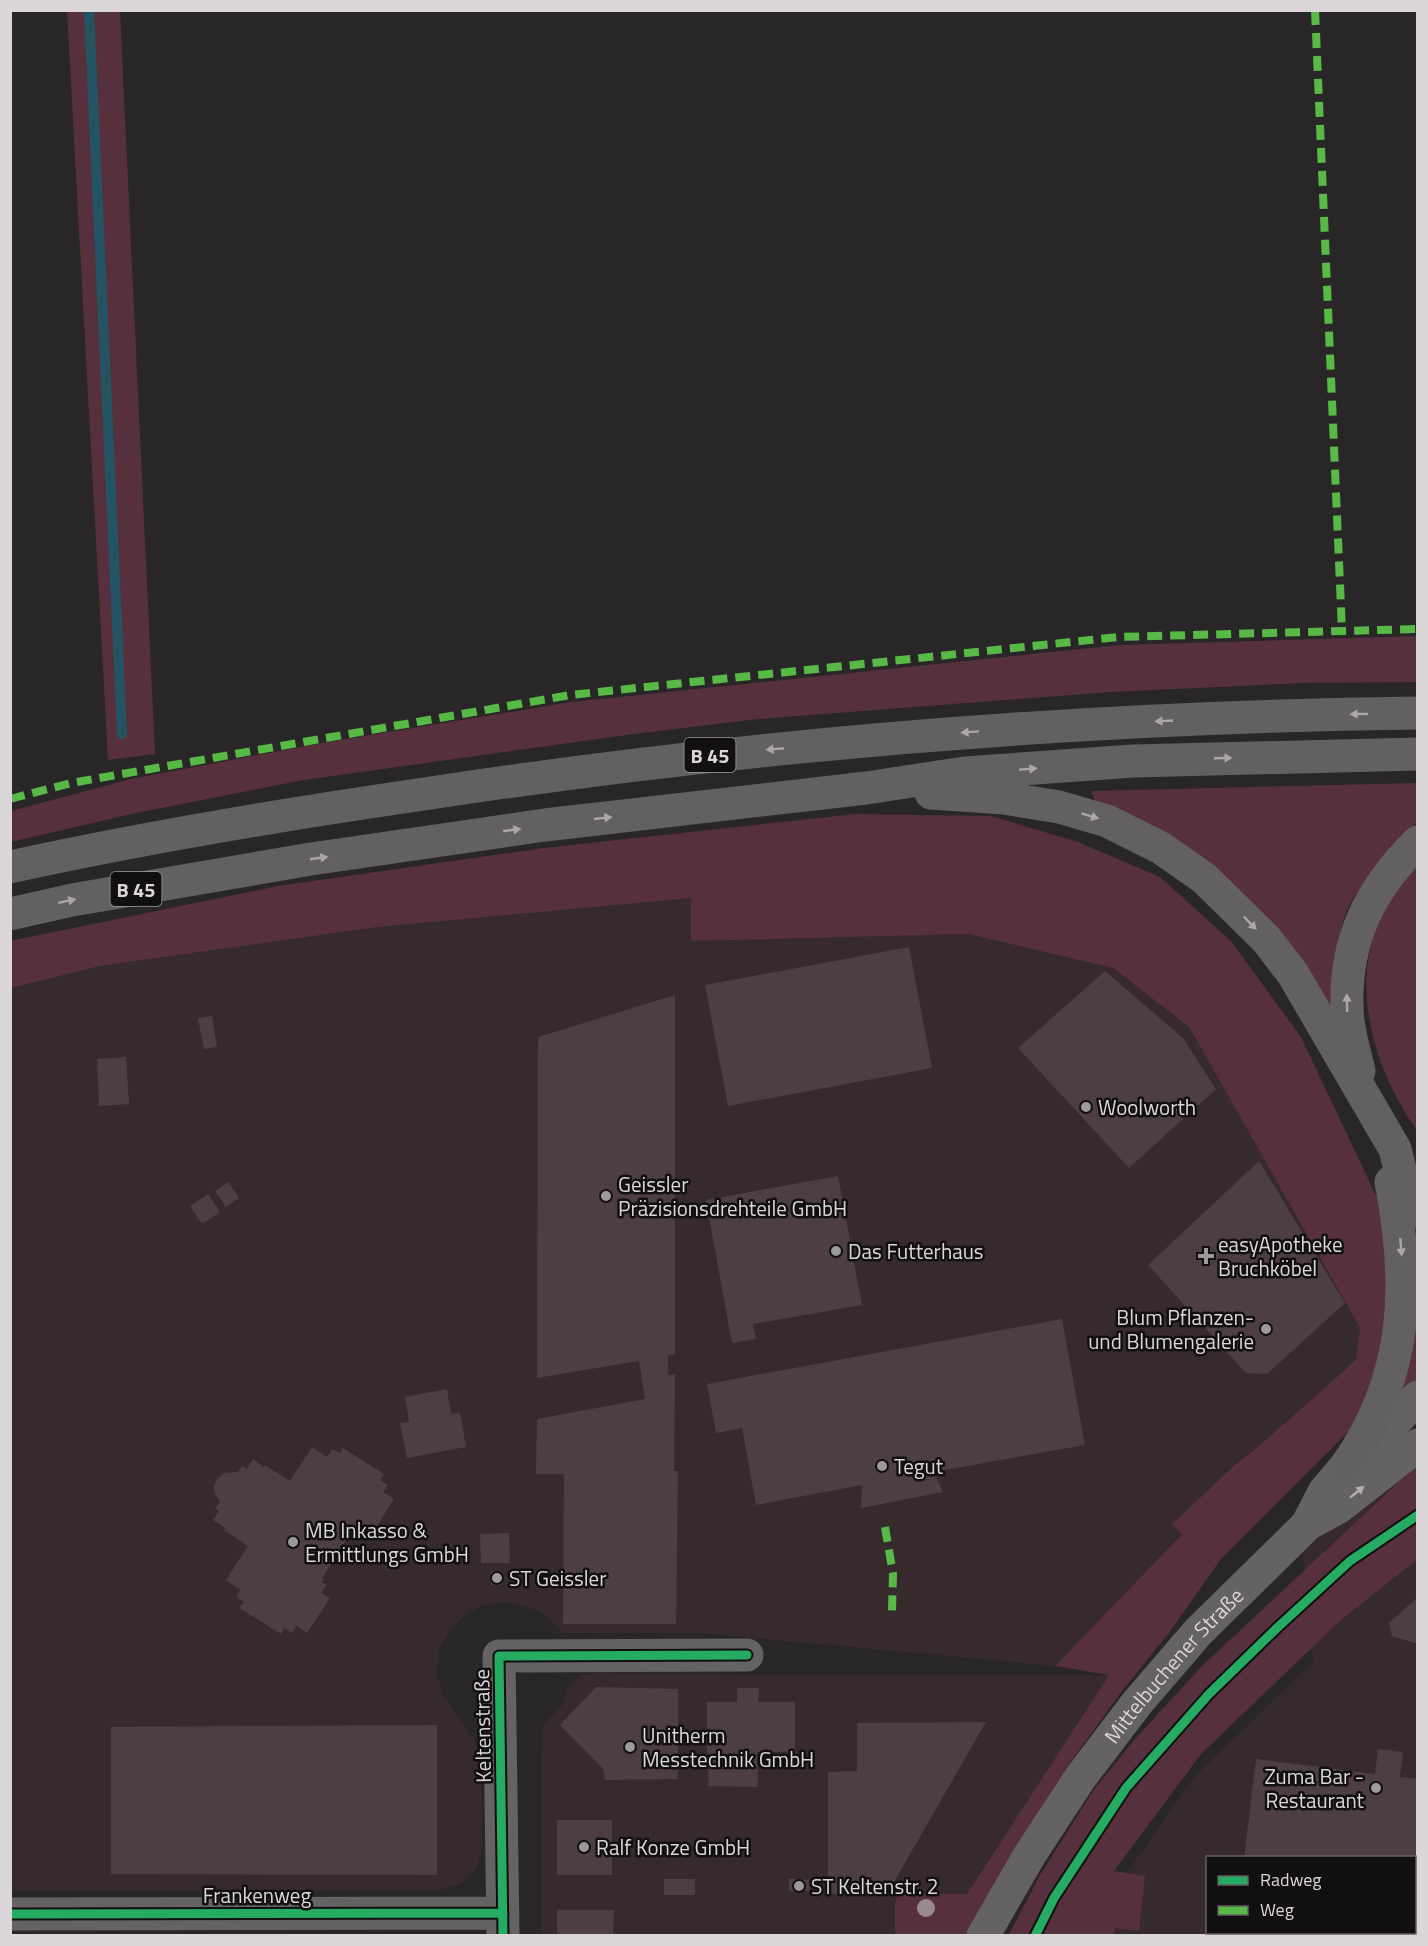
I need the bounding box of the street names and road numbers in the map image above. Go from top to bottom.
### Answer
road number: B 45 [684,738,736,772]
road number: B 45 [110,872,162,906]
street label: Mittelbuchener Straße [1096,1580,1251,1750]
street label: Keltenstraße [465,1669,499,1783]
street label: Frankenweg [203,1879,311,1911]

